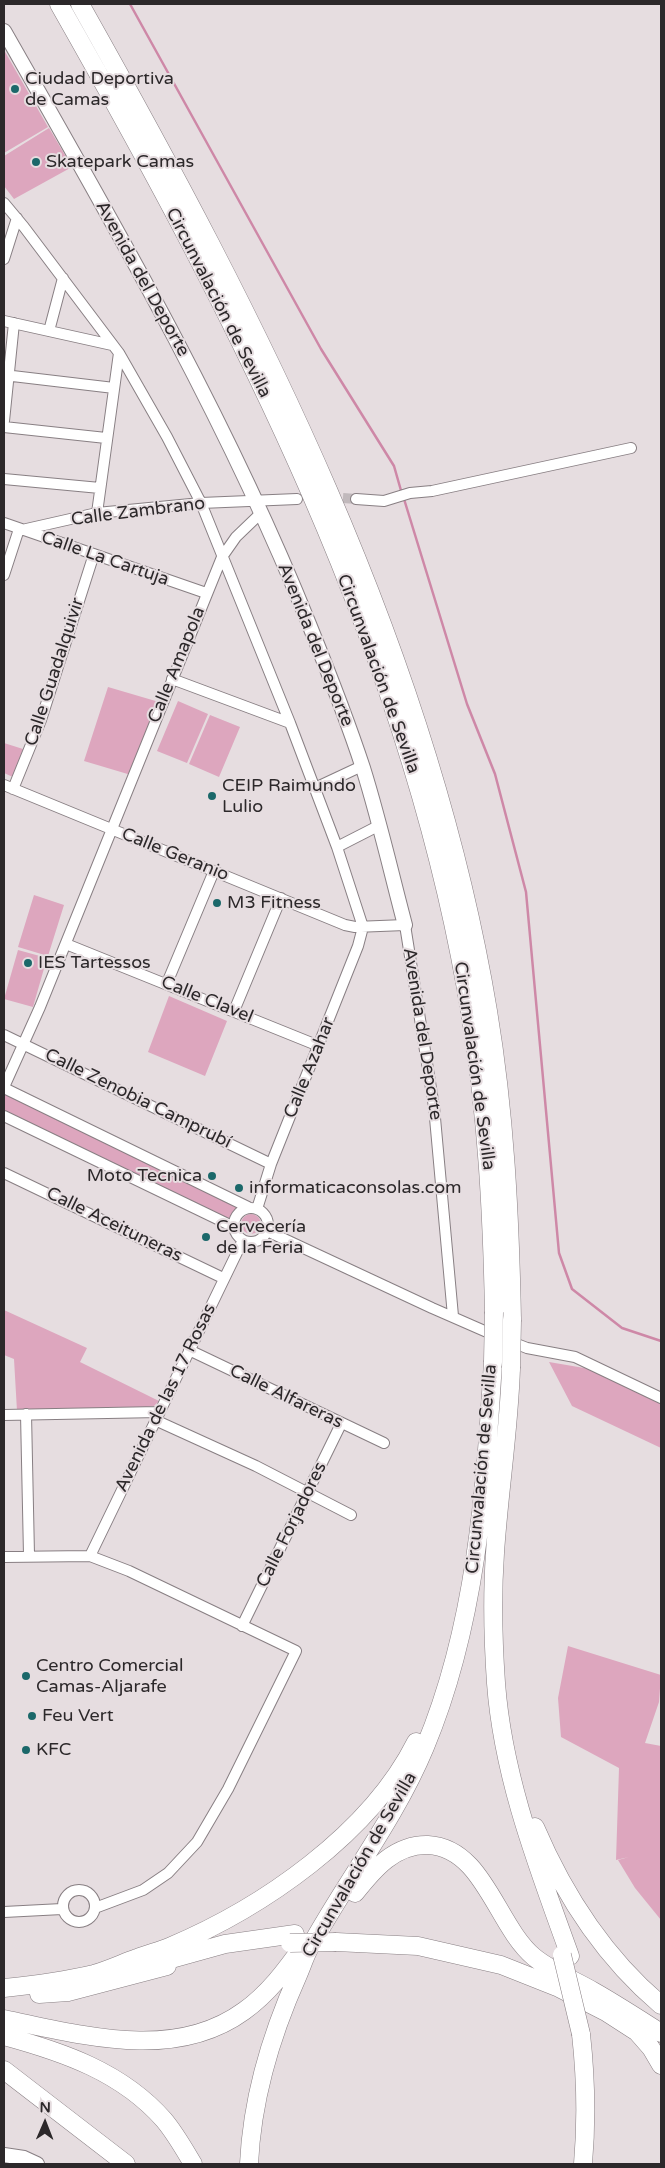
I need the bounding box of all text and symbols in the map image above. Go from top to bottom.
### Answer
place label: Ciudad Deportiva de Camas [25,68,174,110]
marker: Ciudad Deportiva de Camas [9,83,21,95]
place label: Skatepark Camas [46,151,194,173]
marker: Skatepark Camas [30,156,42,168]
street label: Avenida del Deporte [90,198,194,360]
street label: Circunvalación de Sevilla [161,204,275,402]
street label: Calle Zambrano [70,493,206,531]
street label: Calle La Cartuja [38,527,172,591]
street label: Avenida del Deporte [272,560,358,730]
street label: Circunvalación de Sevilla [332,572,424,776]
street label: Calle Guadalquivir [21,595,89,749]
street label: Calle Amapola [144,604,210,726]
place label: CEIP Raimundo Lulio [222,775,356,818]
marker: CEIP Raimundo Lulio [206,790,218,802]
street label: Calle Geranio [118,824,232,886]
place label: M3 Fitness [227,892,321,914]
marker: M3 Fitness [211,897,223,909]
street label: Avenida del Deporte [398,946,446,1122]
place label: IES Tartessos [38,952,151,974]
marker: IES Tartessos [22,957,34,969]
street label: Circunvalación de Sevilla [449,960,499,1172]
street label: Calle Clavel [158,972,256,1028]
street label: Calle Azahar [280,1014,340,1122]
street label: Calle Zenobia Camprubí [41,1044,235,1154]
place label: Moto Tecnica [87,1165,202,1187]
marker: Moto Tecnica [206,1170,218,1182]
place label: informaticaconsolas.com [249,1177,462,1199]
marker: informaticaconsolas.com [233,1182,245,1194]
street label: Calle Aceituneras [43,1183,185,1267]
place label: Cervecería de la Feria [216,1216,306,1258]
marker: Cervecería de la Feria [200,1231,212,1243]
street label: Avenida de las 17 Rosas [111,1300,221,1496]
street label: Calle Alfareras [226,1360,346,1434]
street label: Circunvalación de Sevilla [462,1363,502,1575]
street label: Calle Forjadores [252,1459,332,1591]
place label: Centro Comercial Camas-Aljarafe [36,1655,183,1698]
marker: Centro Comercial Camas-Aljarafe [20,1670,32,1682]
place label: Feu Vert [42,1705,114,1727]
marker: Feu Vert [26,1710,38,1722]
place label: KFC [36,1739,71,1761]
marker: KFC [20,1744,32,1756]
street label: Circunvalación de Sevilla [298,1769,422,1961]
north arrow [20,2098,70,2148]
text: N [39,2099,51,2116]

